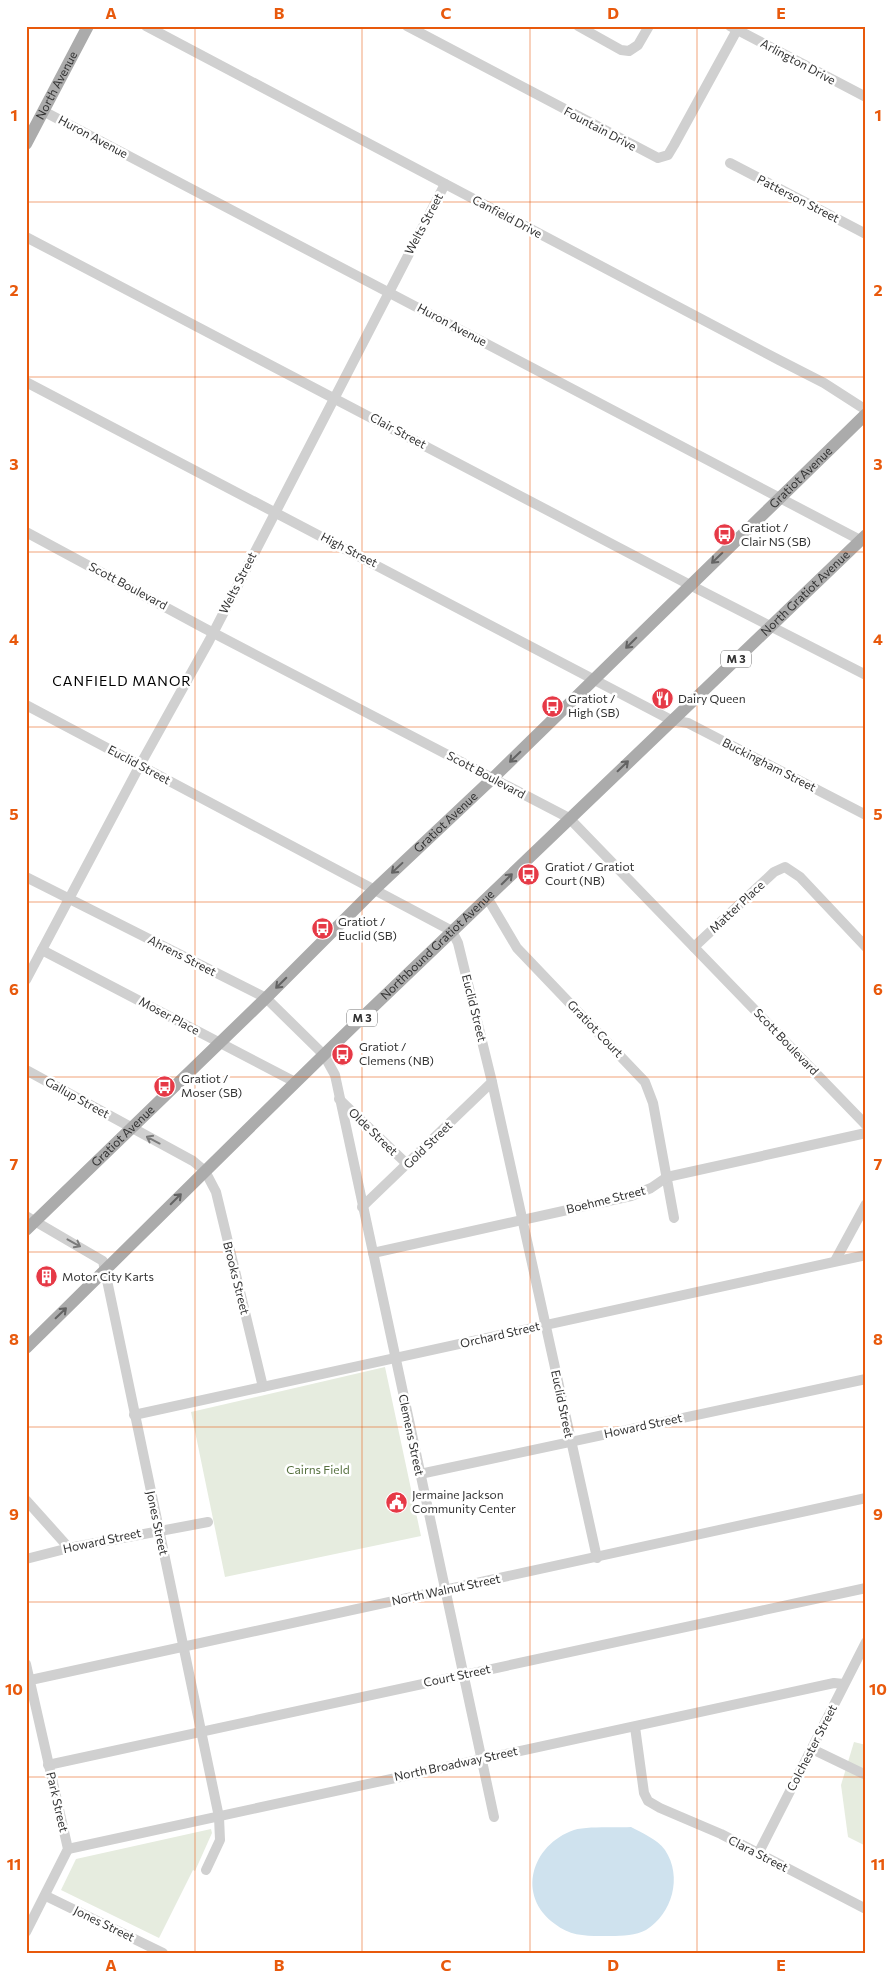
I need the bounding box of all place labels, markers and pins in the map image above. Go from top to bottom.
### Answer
place label: Gratiot / Clair NS (SB) [741,520,811,548]
bus stop icon: Gratiot / Clair NS (SB) [713,523,737,547]
restaurant icon: Dairy Queen [650,687,674,711]
place label: Gratiot / High (SB) [568,691,620,719]
place label: Dairy Queen [678,691,746,705]
bus stop icon: Gratiot / High (SB) [540,694,564,718]
place label: Gratiot / Gratiot Court (NB) [545,859,635,887]
bus stop icon: Gratiot / Gratiot Court (NB) [517,862,541,886]
place label: Gratiot / Euclid (SB) [338,914,397,942]
bus stop icon: Gratiot / Euclid (SB) [310,917,334,941]
place label: Gratiot / Clemens (NB) [359,1039,434,1067]
bus stop icon: Gratiot / Clemens (NB) [331,1042,355,1066]
place label: Gratiot / Moser (SB) [181,1071,242,1099]
bus stop icon: Gratiot / Moser (SB) [153,1074,177,1098]
building icon: Motor City Karts [34,1265,58,1289]
place label: Motor City Karts [62,1269,154,1283]
place label: Jermaine Jackson Community Center [412,1487,516,1515]
public building icon: Jermaine Jackson Community Center [384,1490,408,1514]

